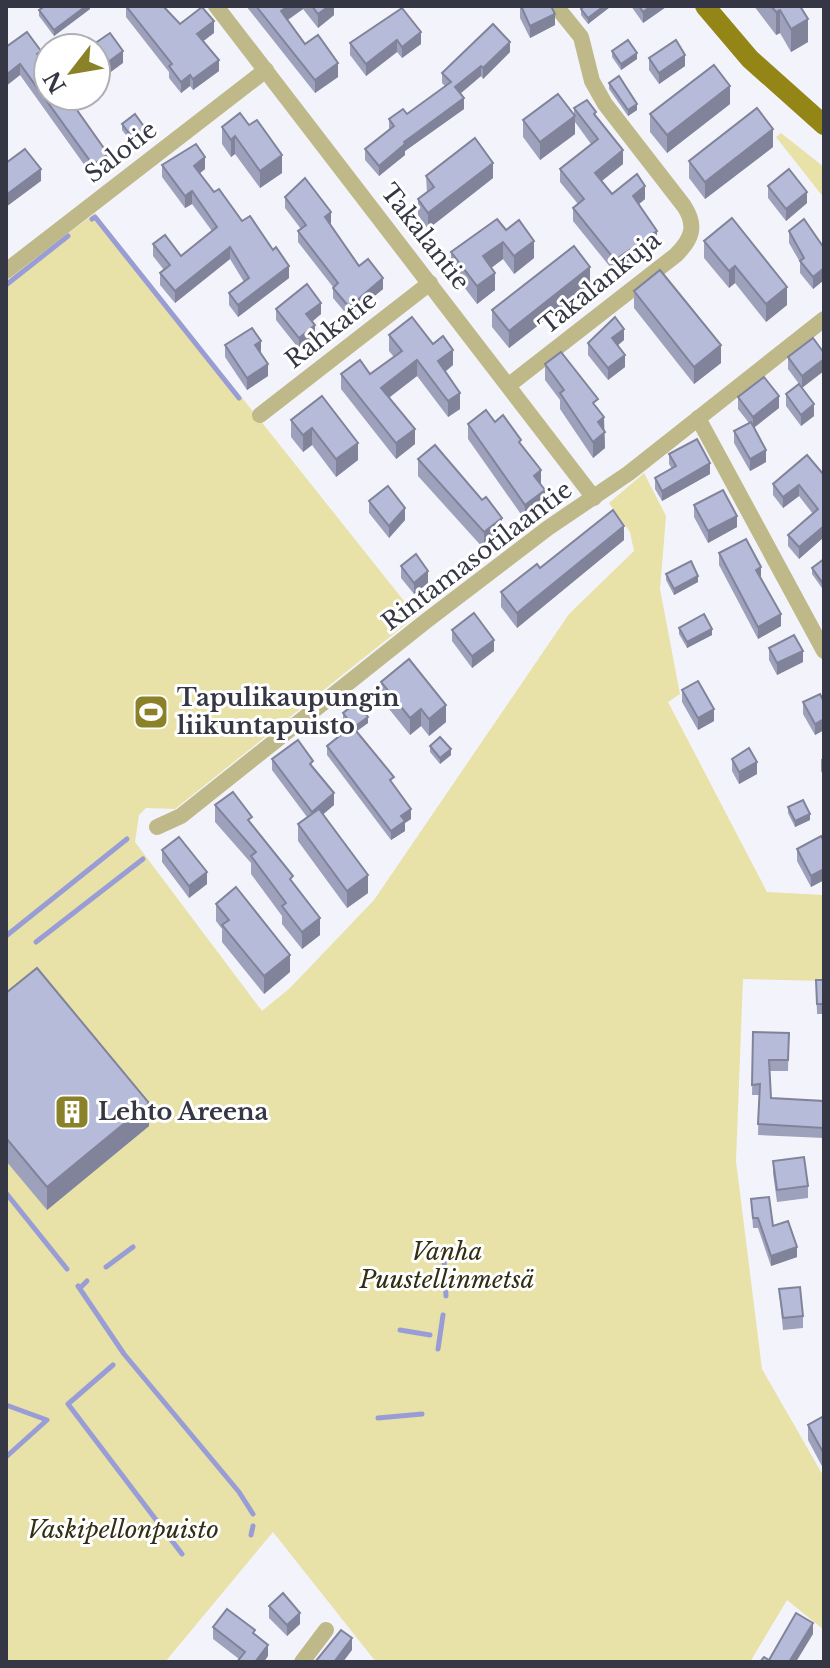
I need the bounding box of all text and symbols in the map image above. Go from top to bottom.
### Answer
north arrow [32,32,112,112]
text: N [38,66,72,98]
street label: Salotie [79,115,162,189]
street label: Takalantie [375,178,476,296]
street label: Takalankuja [533,225,667,340]
street label: Rahkatie [279,285,382,374]
street label: Rintamasotilaantie [376,475,578,637]
place label: Tapulikaupungin liikuntapuisto [177,683,400,740]
sports icon: Tapulikaupungin liikuntapuisto [132,693,170,731]
building icon: Lehto Areena [53,1093,91,1131]
place label: Lehto Areena [98,1097,268,1126]
park label: Vanha Puustellinmetsä [358,1237,535,1294]
park label: Vaskipellonpuisto [27,1515,219,1544]

